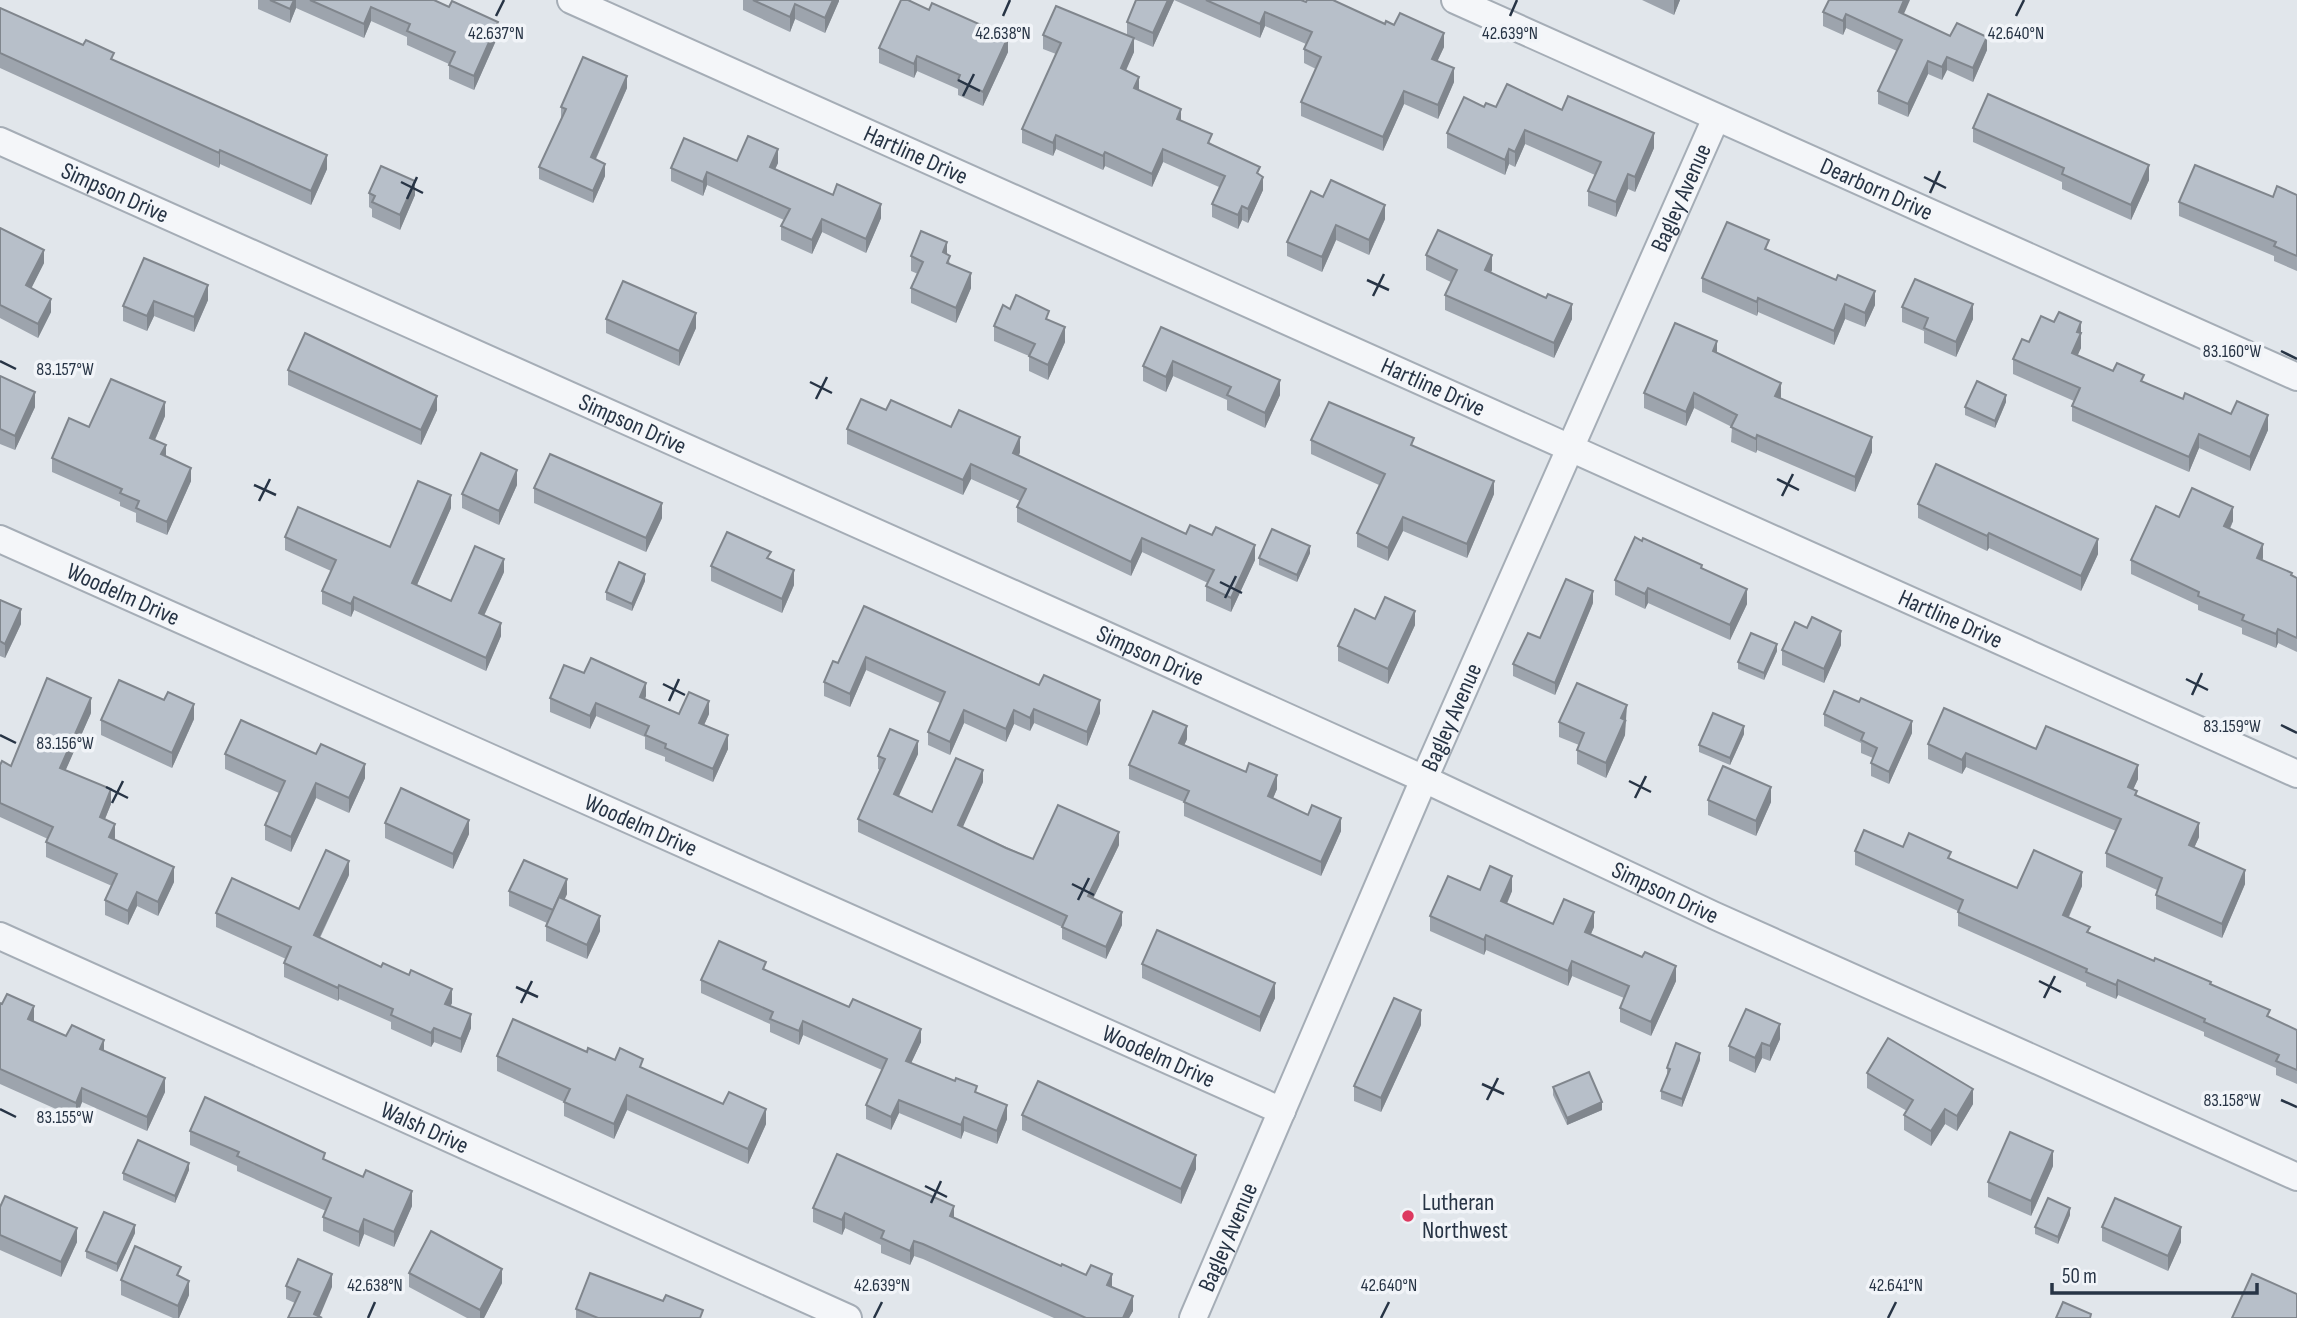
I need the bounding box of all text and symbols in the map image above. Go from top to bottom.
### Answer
text: 42.637°N [468,23,524,44]
text: 42.638°N [975,23,1031,44]
text: 42.639°N [1482,23,1538,44]
text: 42.640°N [1988,23,2044,44]
street label: Hartline Drive [859,119,972,191]
street label: Bagley Avenue [1645,139,1718,256]
street label: Dearborn Drive [1816,151,1937,227]
street label: Simpson Drive [57,156,173,230]
text: 83.160°W [2203,341,2261,362]
street label: Hartline Drive [1376,351,1490,423]
text: 83.157°W [36,359,94,380]
street label: Simpson Drive [574,388,691,461]
street label: Woodelm Drive [62,557,184,632]
street label: Hartline Drive [1894,583,2007,655]
street label: Simpson Drive [1092,619,1208,693]
street label: Bagley Avenue [1415,659,1488,776]
text: 83.159°W [2203,716,2261,737]
text: 83.156°W [36,733,94,754]
street label: Woodelm Drive [580,788,702,863]
street label: Simpson Drive [1607,855,1723,931]
street label: Woodelm Drive [1098,1019,1220,1094]
text: 83.158°W [2203,1090,2261,1111]
street label: Walsh Drive [376,1095,473,1160]
text: 83.155°W [37,1107,94,1128]
street label: Bagley Avenue [1192,1179,1264,1296]
place label: Lutheran Northwest [1422,1188,1508,1245]
marker: Lutheran Northwest [1400,1208,1416,1224]
scale bar [2052,1252,2257,1296]
text: 50 m [2062,1264,2097,1289]
text: 42.638°N [347,1275,403,1296]
text: 42.639°N [854,1275,910,1296]
text: 42.640°N [1361,1275,1417,1296]
text: 42.641°N [1869,1275,1923,1296]

